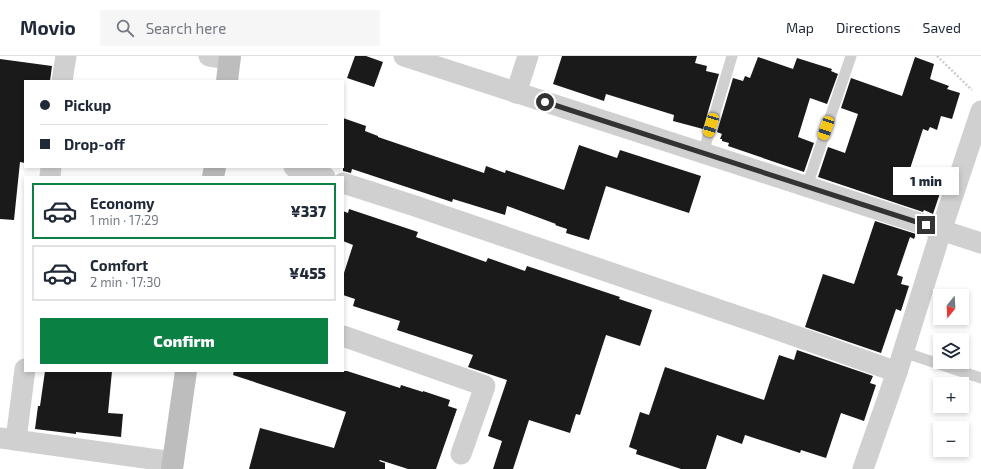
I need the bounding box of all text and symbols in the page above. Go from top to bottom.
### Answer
search box [100,10,380,46]
text: Movio [20,16,76,39]
icon: search [114,17,136,39]
text: Search here [146,19,226,37]
text: Map [786,19,814,36]
text: Directions [836,19,901,36]
text: Saved [923,19,961,36]
route start [536,93,554,111]
text: Pickup [64,96,111,114]
car [702,112,720,138]
car [816,115,836,141]
text: Drop-off [64,135,125,153]
callout: 1 min [893,167,959,195]
text: 1 min [910,173,942,189]
icon: car [42,193,78,229]
text: Economy [90,194,155,212]
text: ¥337 [290,202,326,220]
text: 1 min · 17:29 [90,212,159,228]
route end [917,216,935,234]
icon: car [42,255,78,291]
text: Comfort [90,256,148,274]
text: ¥455 [289,264,326,282]
text: 2 min · 17:30 [90,274,161,290]
north arrow [933,289,969,325]
map controls [933,289,969,457]
button: Confirm [40,318,328,364]
button: layers [933,333,969,369]
button: + [933,377,969,413]
button: − [933,421,969,457]

